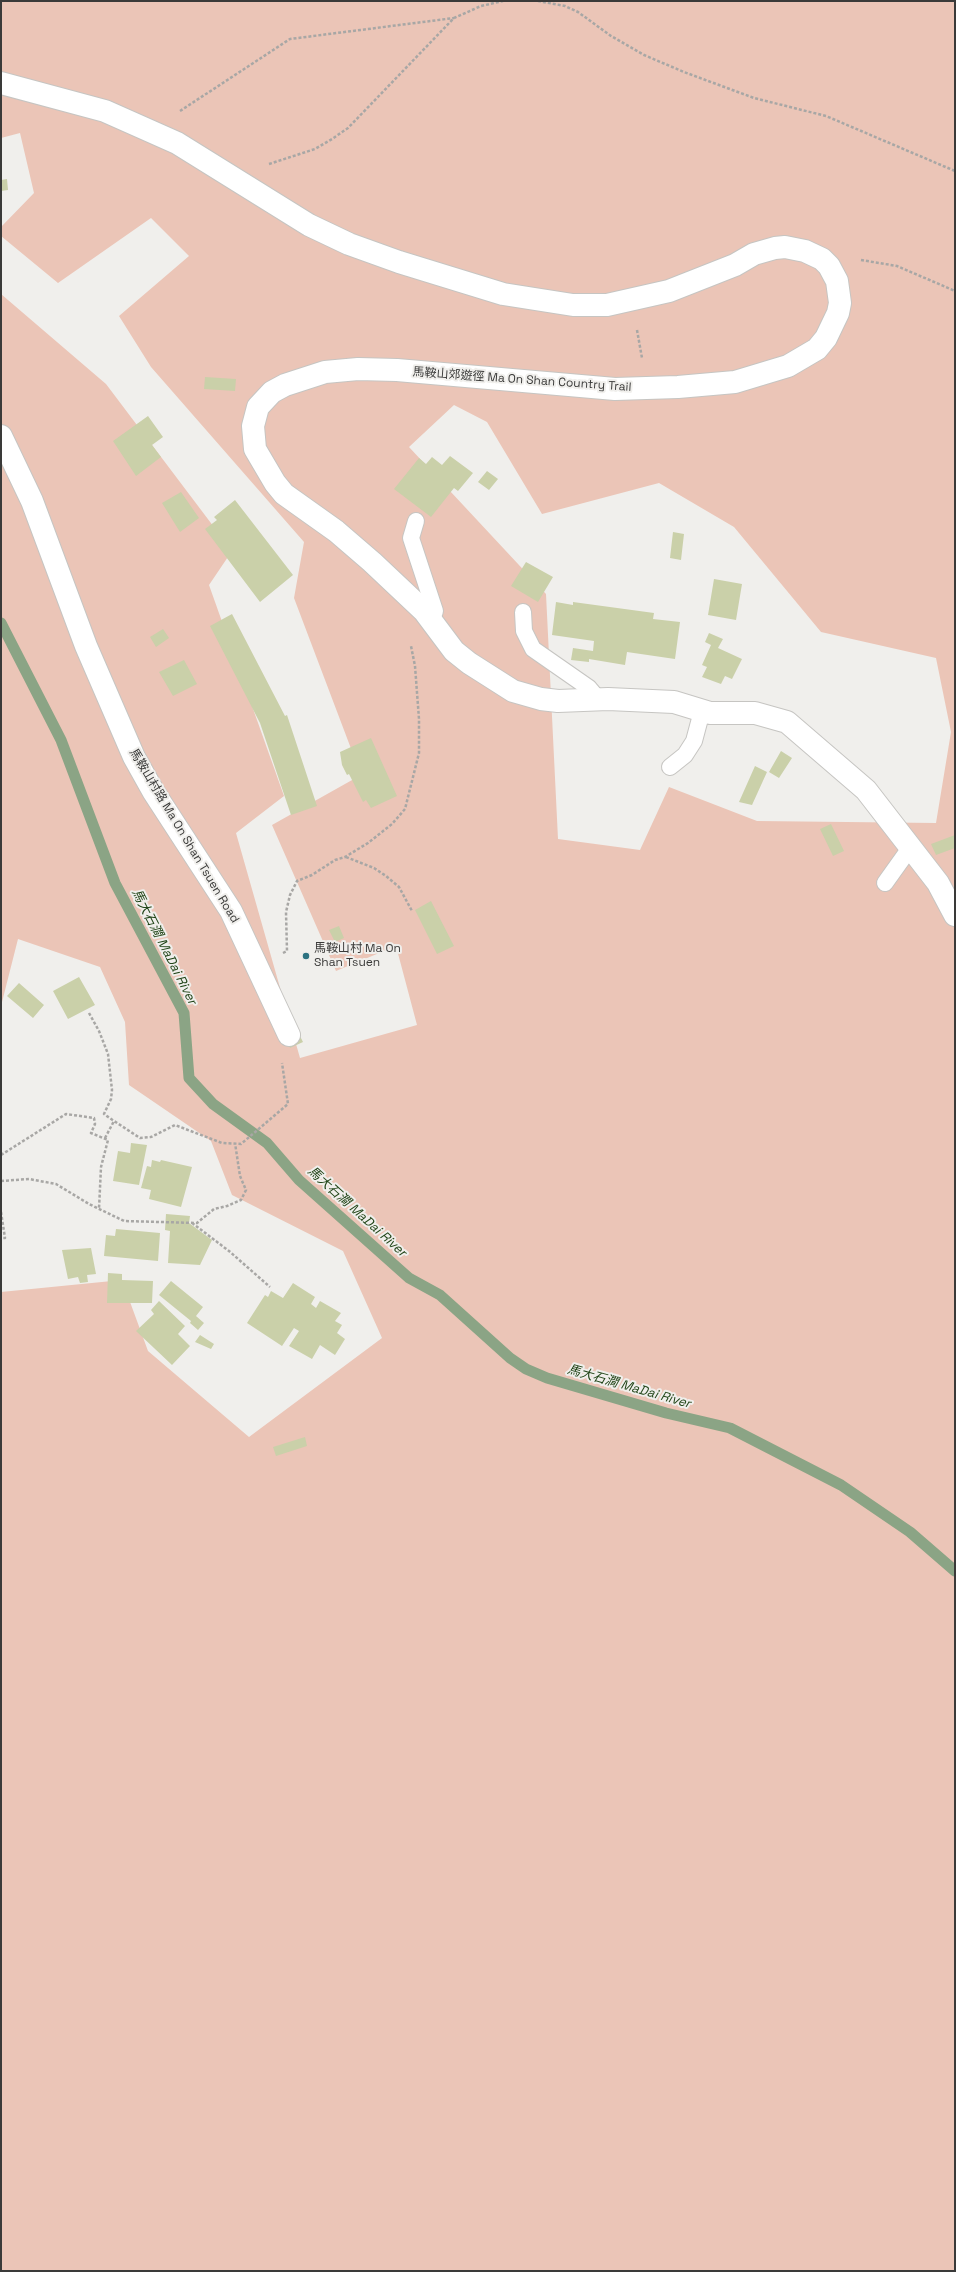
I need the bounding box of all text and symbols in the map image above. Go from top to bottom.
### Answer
street label: 馬鞍山郊遊徑 Ma On Shan Country Trail [412,365,632,395]
street label: 馬鞍山村路 Ma On Shan Tsuen Road [126,746,242,926]
water label: 馬大石澗 MaDai River [128,887,200,1007]
place label: 馬鞍山村 Ma On Shan Tsuen [314,942,401,970]
marker: 馬鞍山村 Ma On Shan Tsuen [301,951,311,961]
water label: 馬大石澗 MaDai River [304,1164,410,1260]
water label: 馬大石澗 MaDai River [566,1362,692,1412]

